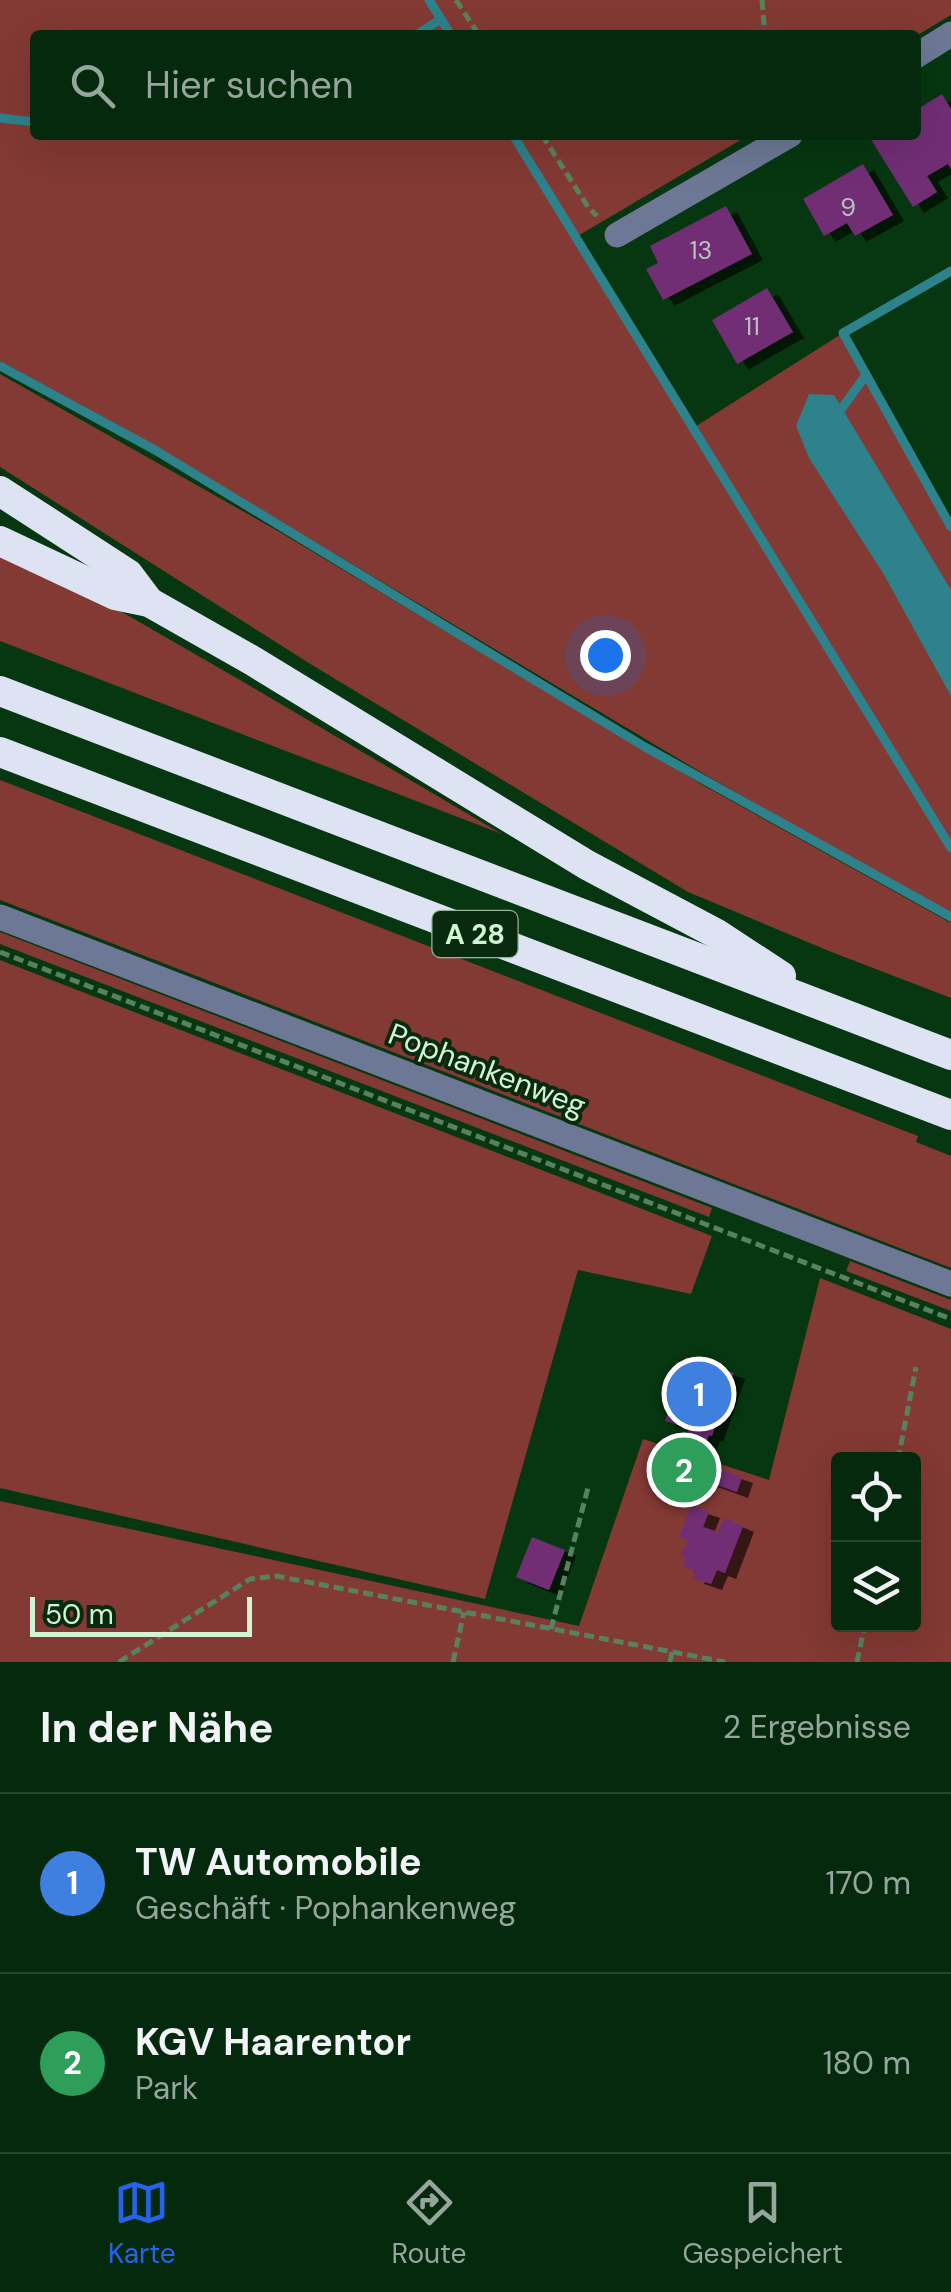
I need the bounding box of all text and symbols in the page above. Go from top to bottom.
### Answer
search box [30,30,921,140]
icon: search [65,58,120,113]
text: Hier suchen [145,60,354,110]
house number: 9 [840,191,856,224]
house number: 13 [690,234,712,267]
house number: 11 [744,310,760,343]
your location [580,630,631,681]
road number: A 28 [432,911,518,957]
street label: Pophankenweg [383,1014,591,1125]
pin: 1 [666,1356,732,1432]
pin: 2 [652,1432,716,1508]
map controls [831,1452,921,1632]
button: locate [831,1452,921,1542]
button: layers [831,1542,921,1632]
scale bar [30,1592,252,1636]
text: 50 m [45,1596,114,1633]
text: In der Nähe [40,1700,274,1755]
text: 2 Ergebnisse [723,1706,911,1748]
text: TW Automobile [135,1837,422,1887]
text: 1 [67,1862,78,1904]
text: 170 m [825,1862,911,1904]
text: Geschäft · Pophankenweg [135,1887,516,1929]
text: KGV Haarentor [135,2017,411,2067]
text: 2 [63,2042,82,2084]
text: 180 m [823,2042,911,2084]
text: Park [135,2067,198,2109]
tab: Karte [108,2175,176,2272]
tab: Route [392,2175,467,2272]
tab: Gespeichert [682,2175,843,2272]

